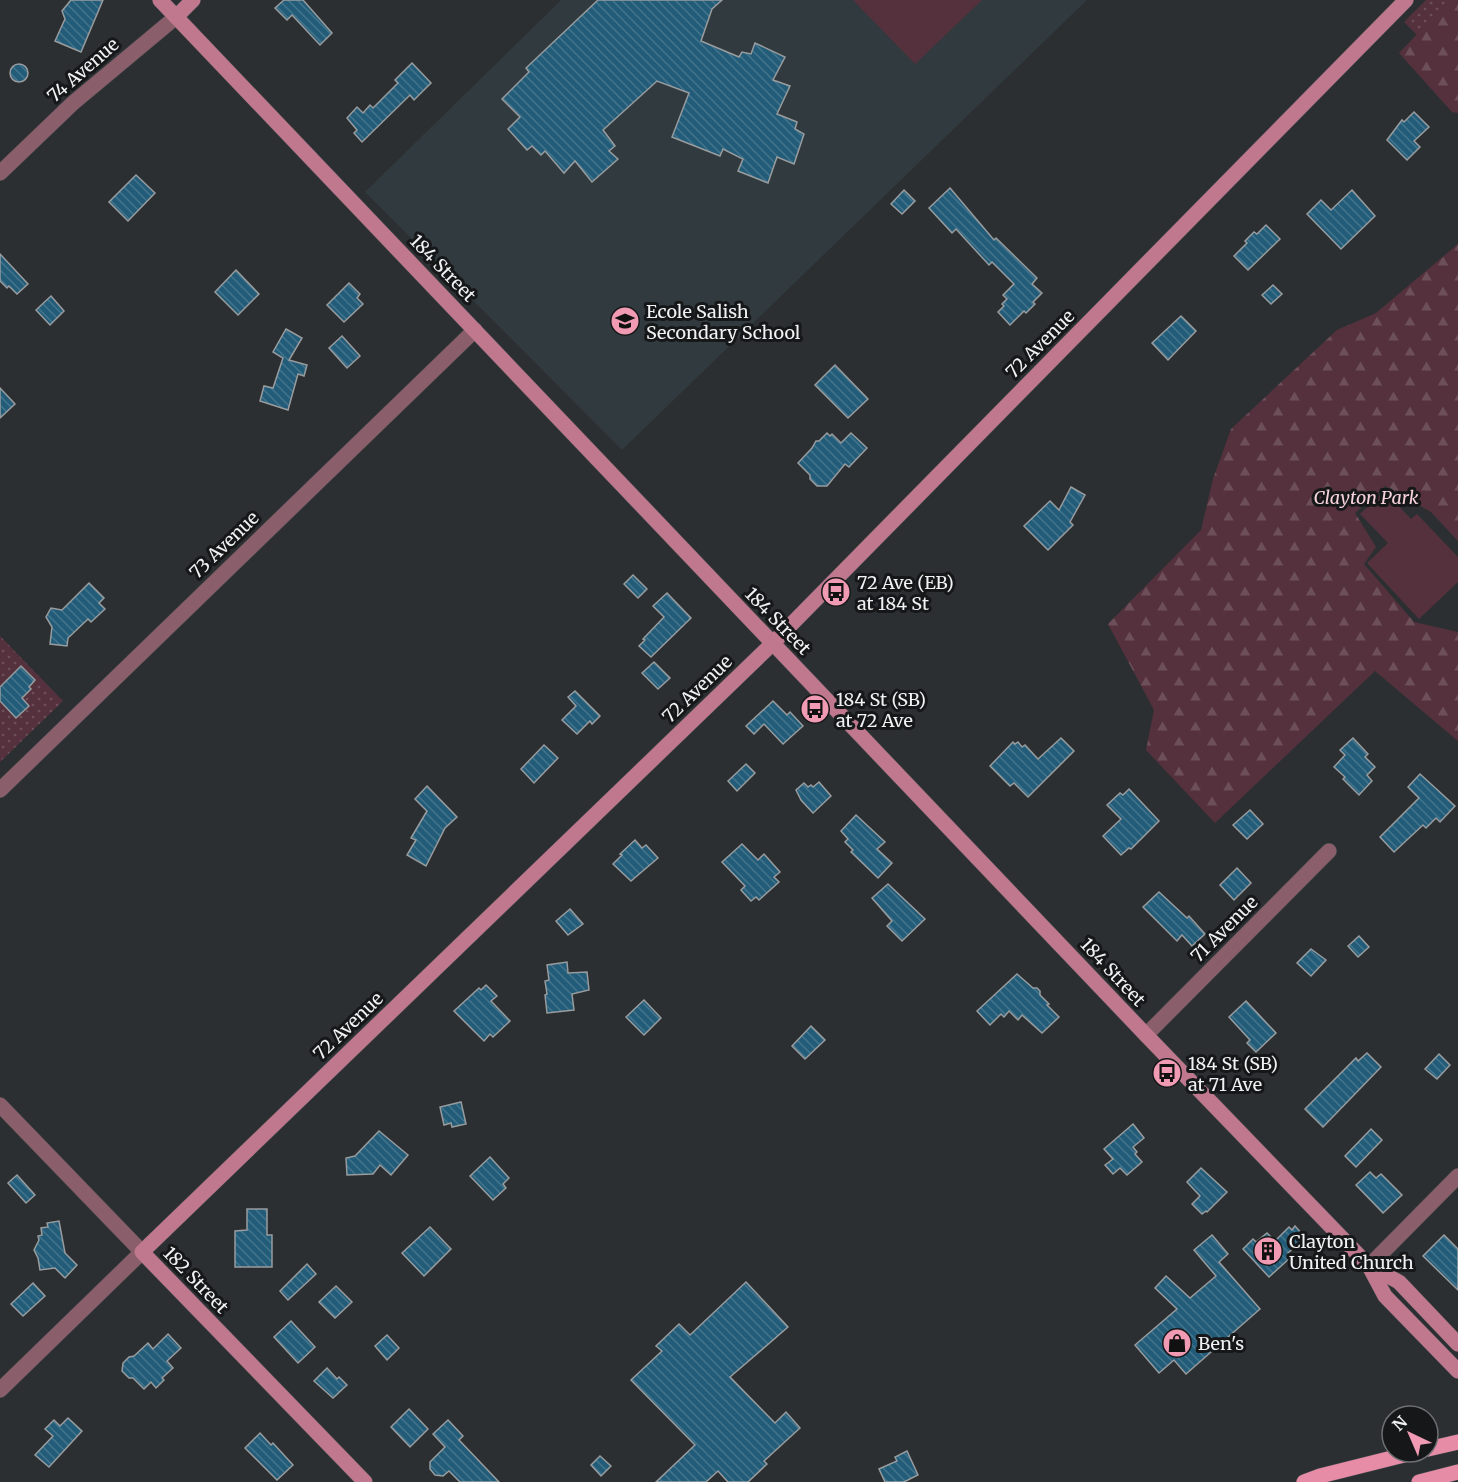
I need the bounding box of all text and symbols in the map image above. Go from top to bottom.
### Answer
street label: 74 Avenue [43,33,123,107]
street label: 184 Street [405,229,481,307]
place label: Ecole Salish Secondary School [646,300,801,344]
school or university icon: Ecole Salish Secondary School [609,305,641,337]
street label: 72 Avenue [1001,305,1079,383]
park label: Clayton Park [1313,486,1419,509]
street label: 73 Avenue [184,506,264,584]
place label: 72 Ave (EB) at 184 St [857,571,954,615]
bus stop icon: 72 Ave (EB) at 184 St [820,576,852,608]
street label: 184 Street [740,582,816,660]
street label: 72 Avenue [657,650,737,728]
place label: 184 St (SB) at 72 Ave [836,688,926,732]
bus stop icon: 184 St (SB) at 72 Ave [799,693,831,725]
street label: 71 Avenue [1186,891,1262,967]
street label: 184 Street [1076,933,1150,1011]
street label: 72 Avenue [308,987,388,1065]
place label: 184 St (SB) at 71 Ave [1188,1052,1278,1096]
bus stop icon: 184 St (SB) at 71 Ave [1151,1057,1183,1089]
place label: Clayton United Church [1289,1230,1414,1274]
building icon: Clayton United Church [1252,1235,1284,1267]
street label: 182 Street [158,1242,234,1318]
shop icon: Ben's [1161,1327,1193,1359]
place label: Ben's [1198,1332,1244,1355]
north arrow [1380,1404,1440,1464]
text: N [1388,1411,1411,1435]

